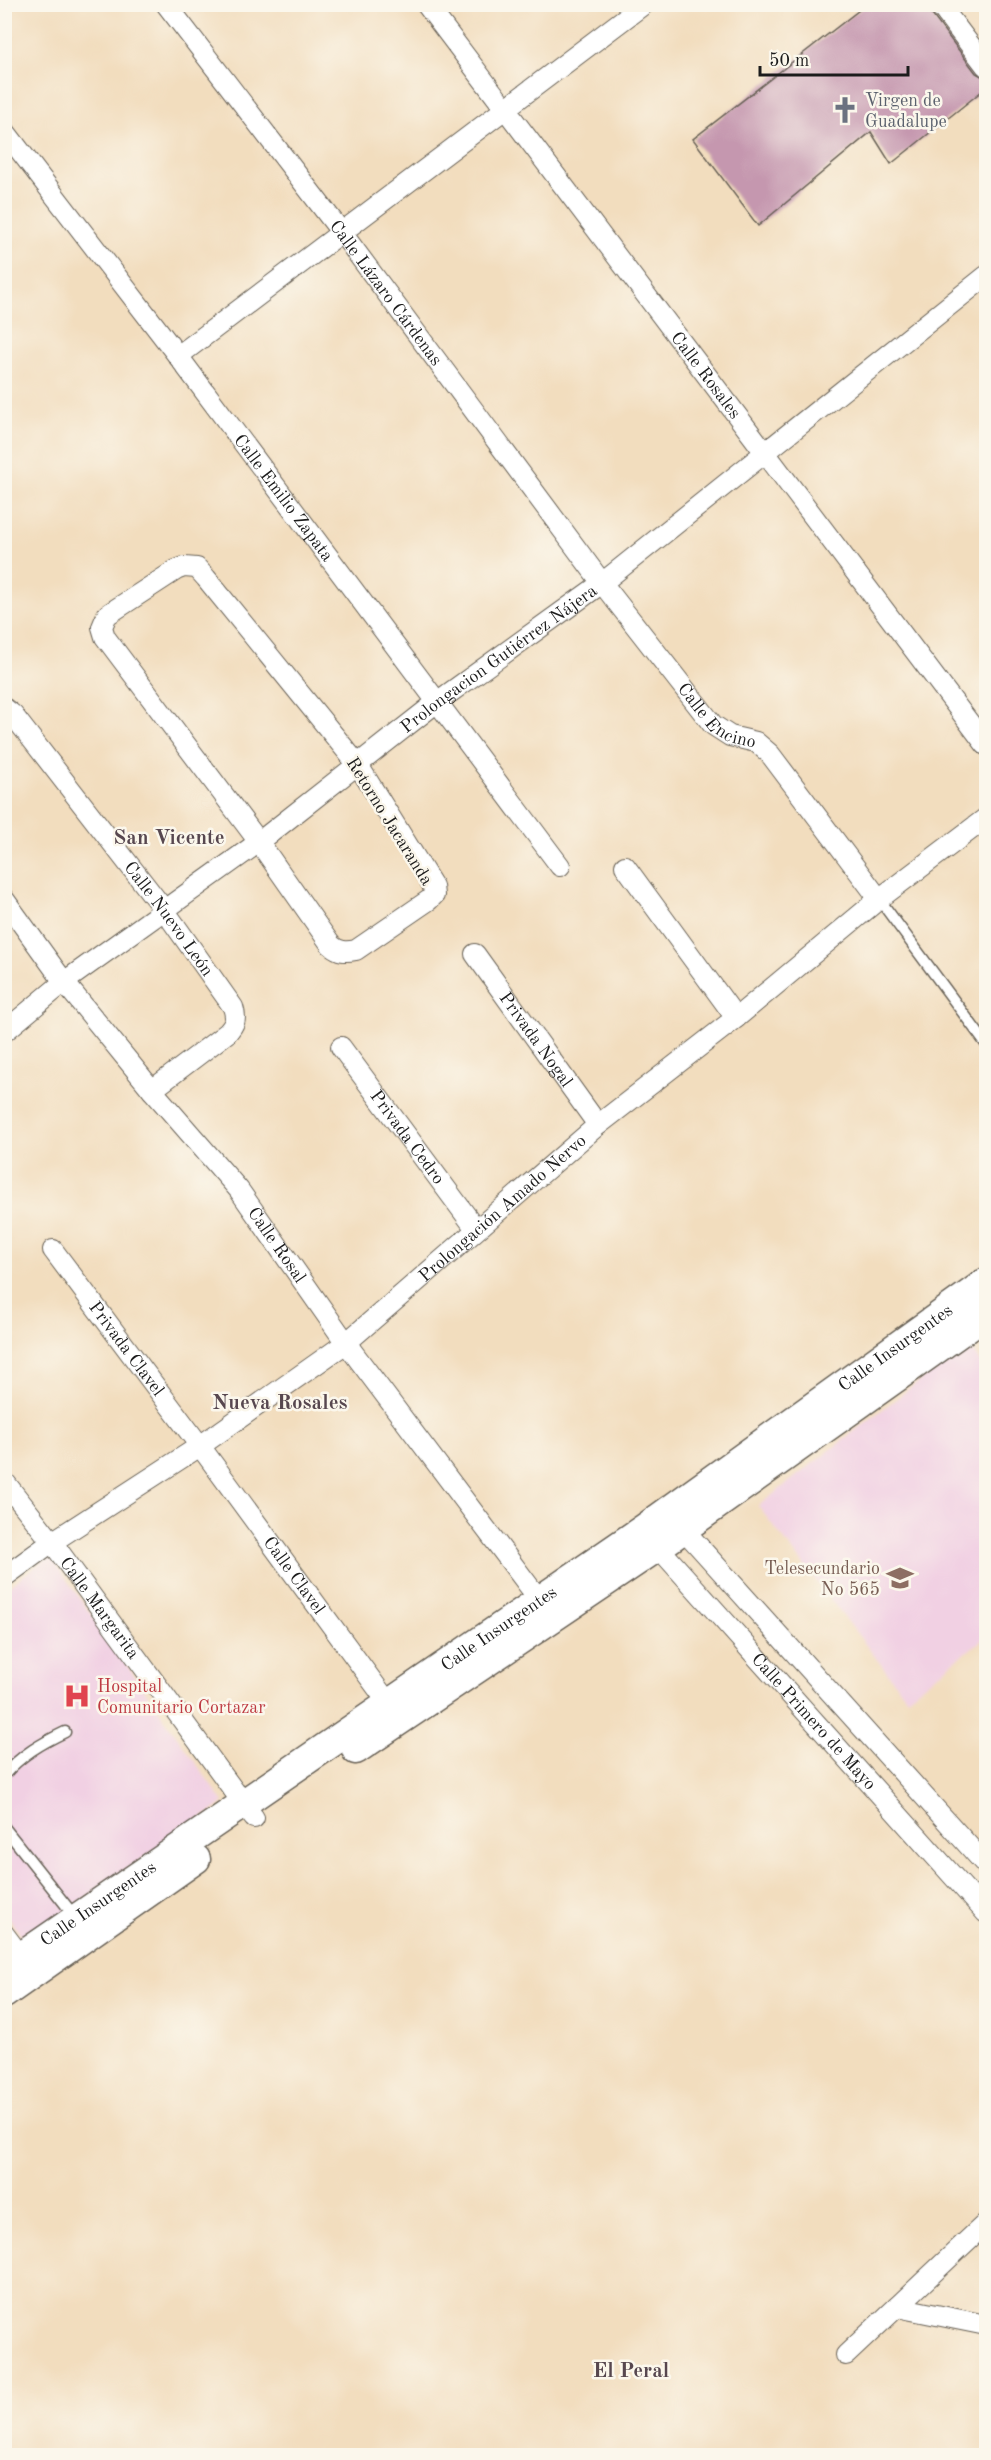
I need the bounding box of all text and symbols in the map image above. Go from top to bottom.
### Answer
scale bar [760,39,908,77]
text: 50 m [769,52,809,70]
place label: Virgen de Guadalupe [865,92,947,131]
church icon: Virgen de Guadalupe [830,95,860,125]
street label: Calle Lázaro Cárdenas [326,217,445,369]
street label: Calle Rosales [667,329,744,422]
street label: Calle Emilio Zapata [230,431,336,565]
street label: Prolongacion Gutiérrez Nájera [398,582,601,737]
street label: Calle Encino [674,680,758,752]
street label: Retorno Jacaranda [343,754,436,889]
district label: San Vicente [113,828,225,849]
street label: Calle Nuevo León [120,859,216,980]
street label: Privada Nogal [495,989,576,1091]
street label: Privada Cedro [366,1087,447,1188]
street label: Prolongación Amado Nervo [416,1132,590,1286]
street label: Calle Rosal [244,1204,309,1286]
street label: Privada Clavel [85,1298,167,1400]
street label: Calle Insurgentes [835,1301,956,1395]
district label: Nueva Rosales [212,1393,348,1414]
street label: Calle Clavel [260,1534,328,1618]
street label: Calle Margarita [56,1554,142,1663]
place label: Telesecundario No 565 [764,1560,880,1599]
school or university icon: Telesecundario No 565 [885,1563,915,1593]
street label: Calle Insurgentes [438,1583,560,1675]
street label: Calle Primero de Mayo [748,1650,879,1794]
place label: Hospital Comunitario Cortazar [97,1678,266,1717]
hospital icon: Hospital Comunitario Cortazar [62,1681,92,1711]
street label: Calle Insurgentes [37,1858,160,1950]
district label: El Peral [593,2361,669,2382]

